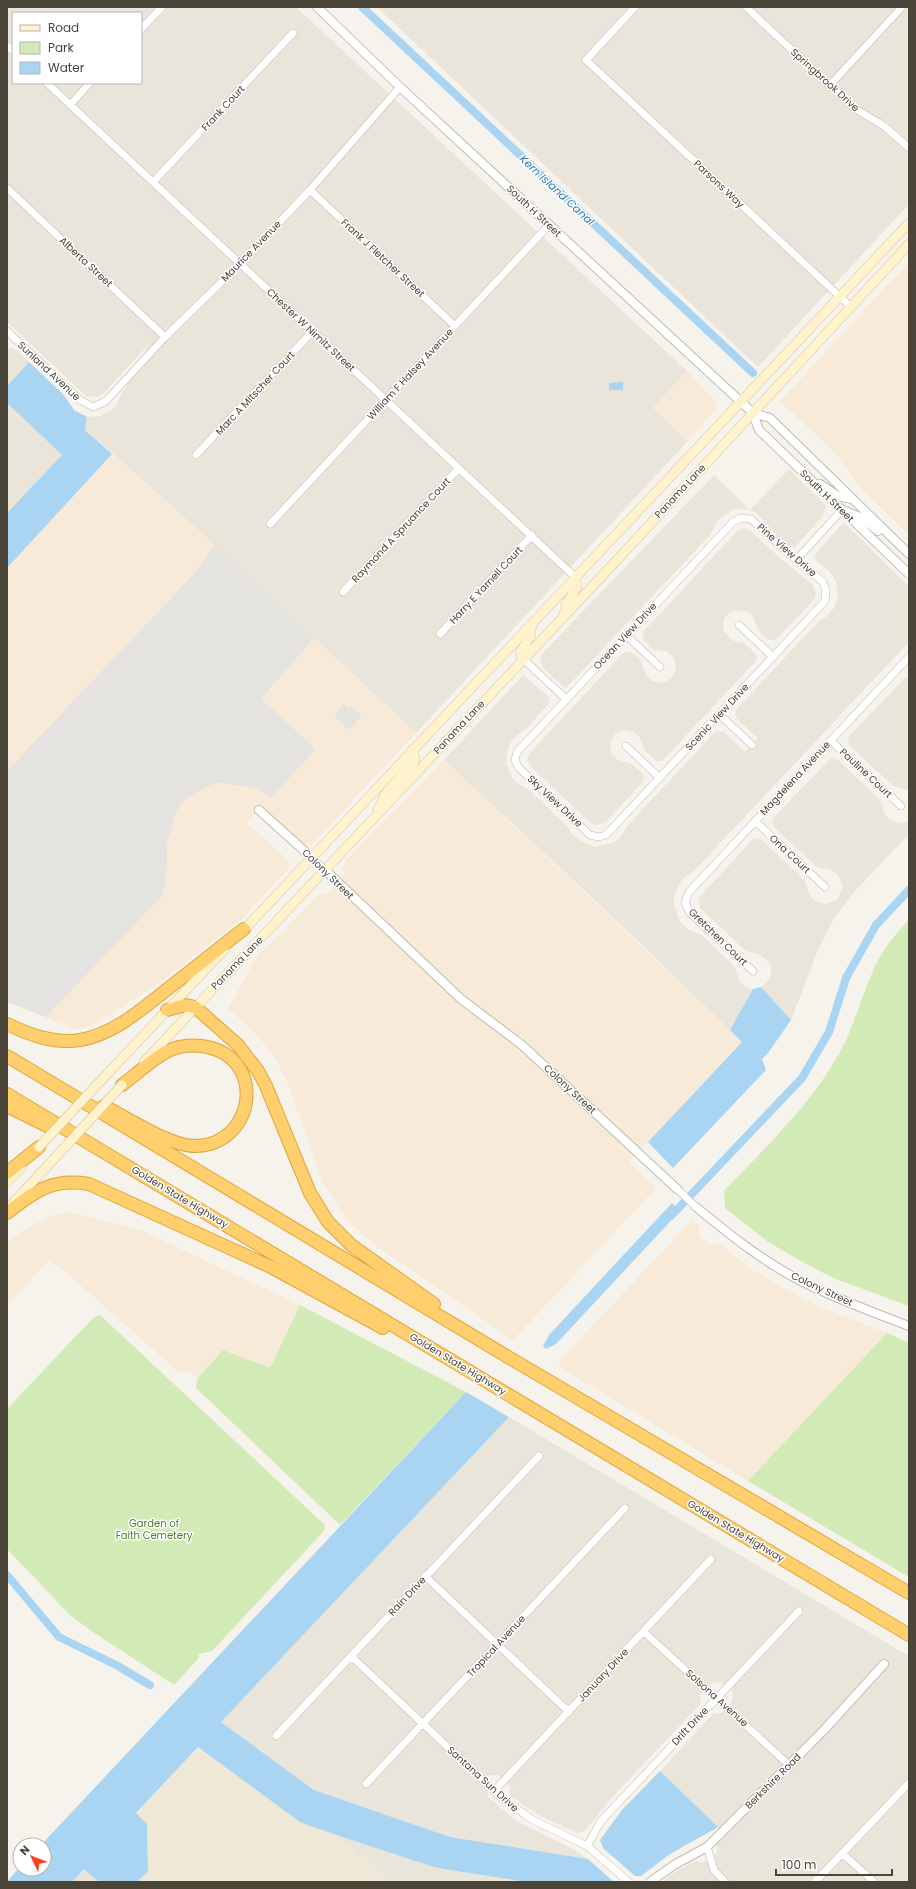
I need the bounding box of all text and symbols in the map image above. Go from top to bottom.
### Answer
legend [12,12,142,84]
text: Road [48,19,79,36]
text: Park [48,39,75,56]
street label: Springbrook Drive [787,45,863,115]
text: Water [48,59,85,76]
street label: Frank Court [198,82,248,134]
water label: Kern Island Canal [516,151,598,229]
street label: Parsons Way [690,157,748,212]
street label: South H Street [503,182,565,241]
street label: Frank J Fletcher Street [338,215,428,301]
street label: Maurice Avenue [218,217,284,285]
street label: Alberta Street [56,233,116,291]
street label: Chester W Nimitz Street [263,285,359,375]
street label: William F Halsey Avenue [363,325,457,423]
street label: Sunland Avenue [14,338,84,404]
street label: Marc A Mitscher Court [212,347,298,438]
street label: Panama Lane [651,461,709,521]
street label: South H Street [797,466,858,526]
street label: Raymond A Spruance Court [348,474,454,586]
street label: Pine View Drive [754,520,820,580]
street label: Harry E Yarnell Court [446,542,526,627]
street label: Ocean View Drive [590,599,660,673]
street label: Scenic View Drive [682,680,752,754]
street label: Panama Lane [430,697,488,757]
street label: Magdelena Avenue [756,737,834,819]
street label: Pauline Court [836,745,896,802]
street label: Sky View Drive [524,771,586,831]
street label: Ona Court [766,831,814,877]
street label: Colony Street [299,845,358,903]
street label: Gretchen Court [685,905,751,969]
street label: Panama Lane [208,933,266,993]
street label: Colony Street [540,1061,600,1118]
street label: Golden State Highway [129,1162,232,1232]
street label: Colony Street [788,1268,856,1310]
street label: Golden State Highway [407,1329,510,1399]
street label: Golden State Highway [685,1496,788,1566]
park label: Garden of Faith Cemetery [116,1516,193,1543]
street label: Rain Drive [385,1573,429,1619]
street label: Tropical Avenue [463,1612,529,1680]
street label: January Drive [574,1645,632,1705]
street label: Solsona Avenue [682,1666,752,1730]
street label: Drift Drive [668,1703,712,1749]
street label: Santana Sun Drive [444,1743,522,1815]
street label: Berkshire Road [742,1750,804,1812]
north arrow [12,1837,52,1877]
text: N [16,1842,33,1859]
scale bar [776,1851,892,1877]
text: 100 m [782,1856,816,1873]

